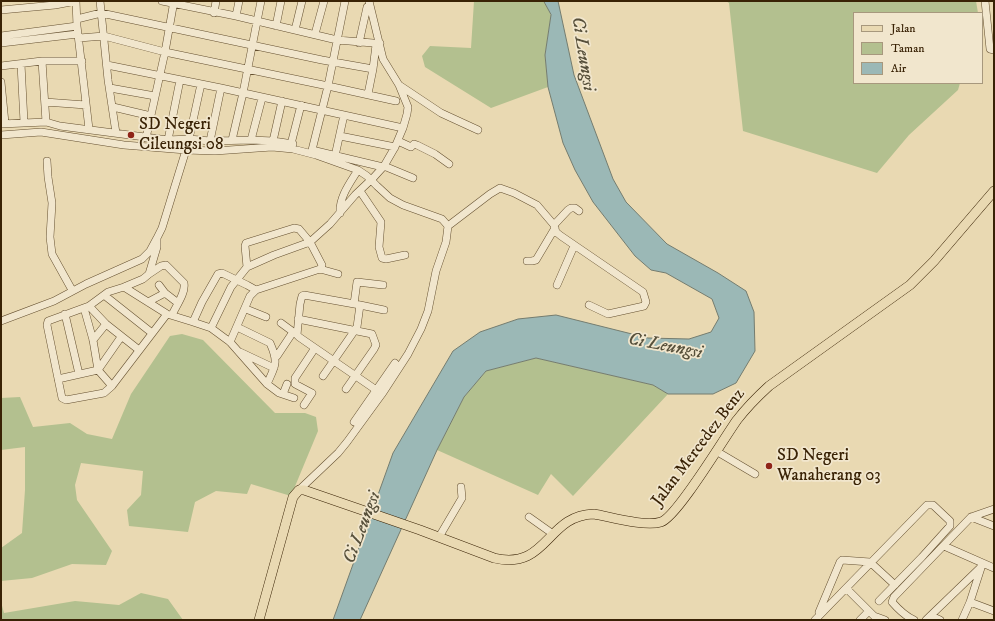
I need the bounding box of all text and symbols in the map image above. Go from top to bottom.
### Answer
legend [853,12,983,84]
water label: Ci Leungsi [565,15,599,93]
text: Jalan [891,21,916,36]
text: Taman [891,41,925,56]
text: Air [891,61,906,76]
place label: SD Negeri Cileungsi 08 [139,115,223,155]
marker: SD Negeri Cileungsi 08 [126,130,136,140]
water label: Ci Leungsi [626,329,704,365]
street label: Jalan Mercedez Benz [648,385,750,511]
place label: SD Negeri Wanaherang 03 [777,446,881,486]
marker: SD Negeri Wanaherang 03 [764,461,774,471]
water label: Ci Leungsi [339,489,387,567]

